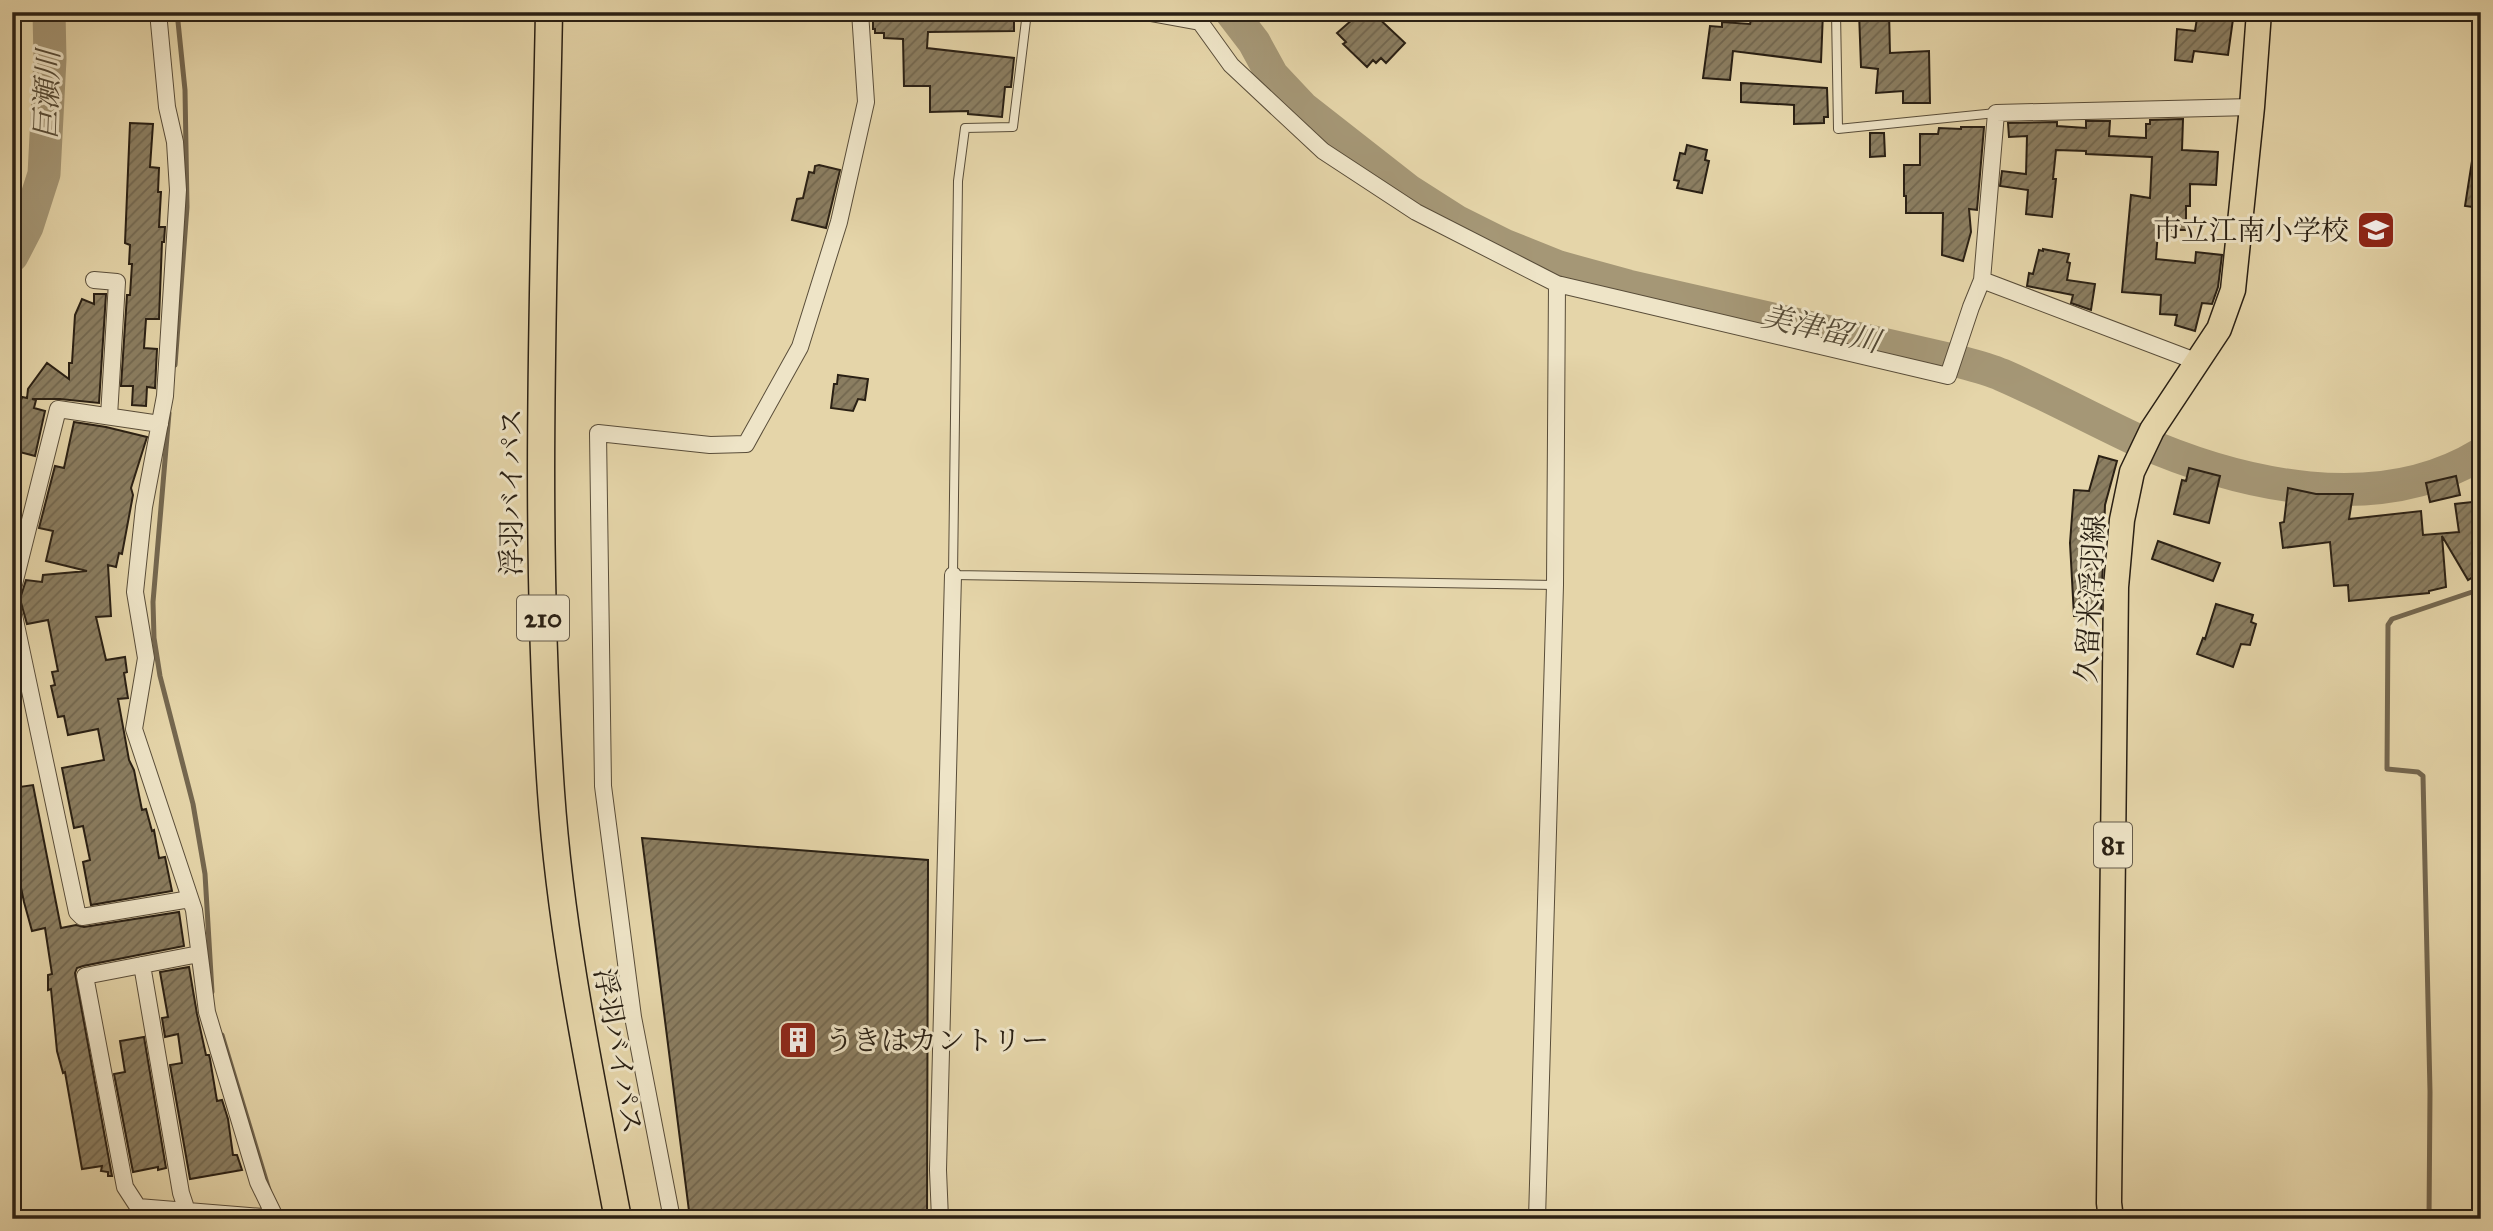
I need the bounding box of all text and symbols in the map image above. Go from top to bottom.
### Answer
water label: 巨瀬川 [27,46,67,141]
school or university icon: 市立江南小学校 [2355,209,2397,251]
place label: 市立江南小学校 [2153,213,2349,248]
water label: 美津留川 [1758,298,1886,361]
street label: 浮羽バイパス [494,408,529,576]
street label: 久留米浮羽線 [2069,514,2112,684]
road number: 210 [517,596,569,640]
road number: 81 [2094,822,2132,867]
street label: 浮羽バイパス [587,966,650,1137]
building icon: うきはカントリー [777,1019,819,1061]
place label: うきはカントリー [825,1023,1049,1058]

